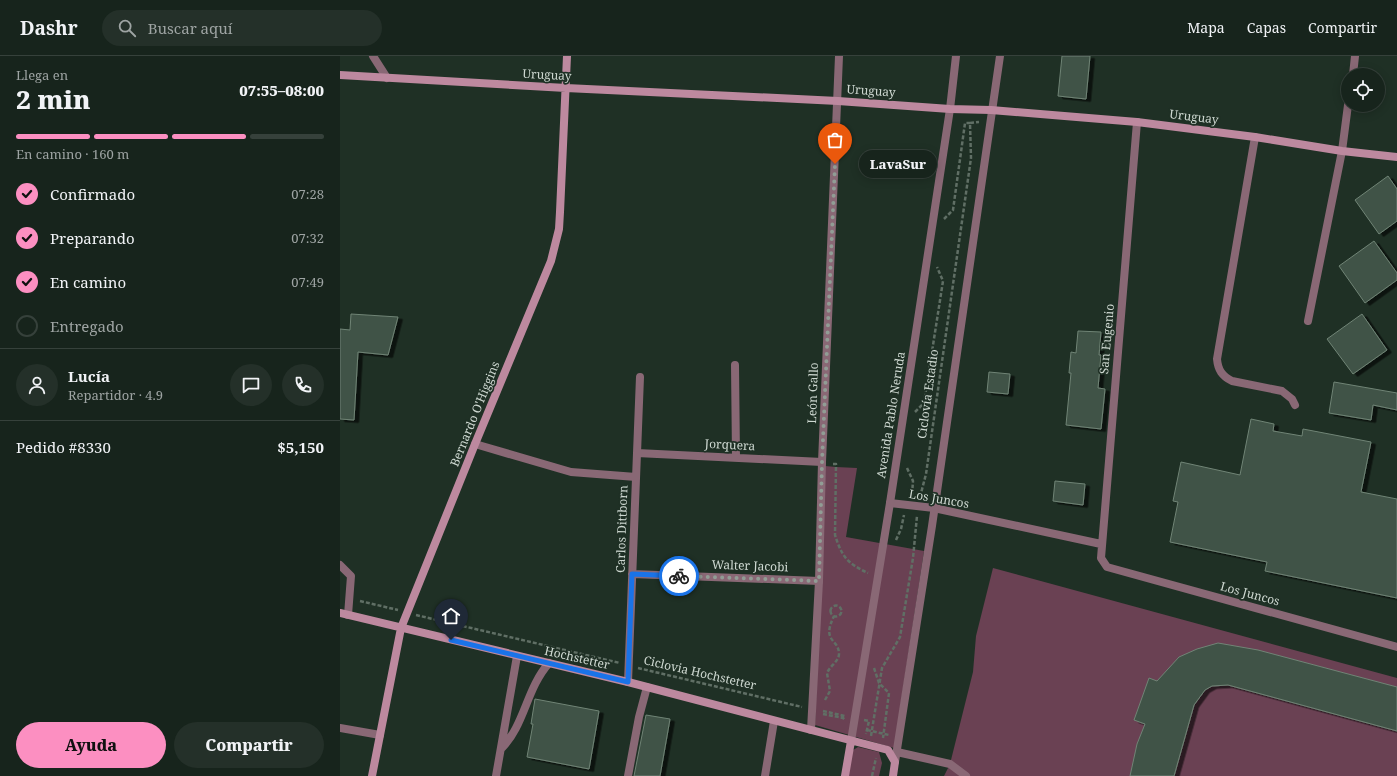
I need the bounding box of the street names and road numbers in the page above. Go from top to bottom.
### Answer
street label: Uruguay [522,65,572,84]
street label: Uruguay [846,80,896,101]
street label: Uruguay [1169,105,1220,128]
street label: San Eugenio [1095,303,1118,375]
street label: Ciclovía Estadio [913,348,942,440]
street label: Avenida Pablo Neruda [872,350,909,479]
street label: Bernardo O'Higgins [446,359,503,469]
street label: León Gallo [803,362,822,424]
street label: Jorquera [703,435,756,454]
street label: Carlos Dittborn [611,485,632,573]
street label: Los Juncos [908,485,971,512]
street label: Walter Jacobi [711,556,789,575]
street label: Los Juncos [1219,577,1282,610]
street label: Hochstetter [543,642,612,673]
street label: Ciclovia Hochstetter [642,651,758,694]

